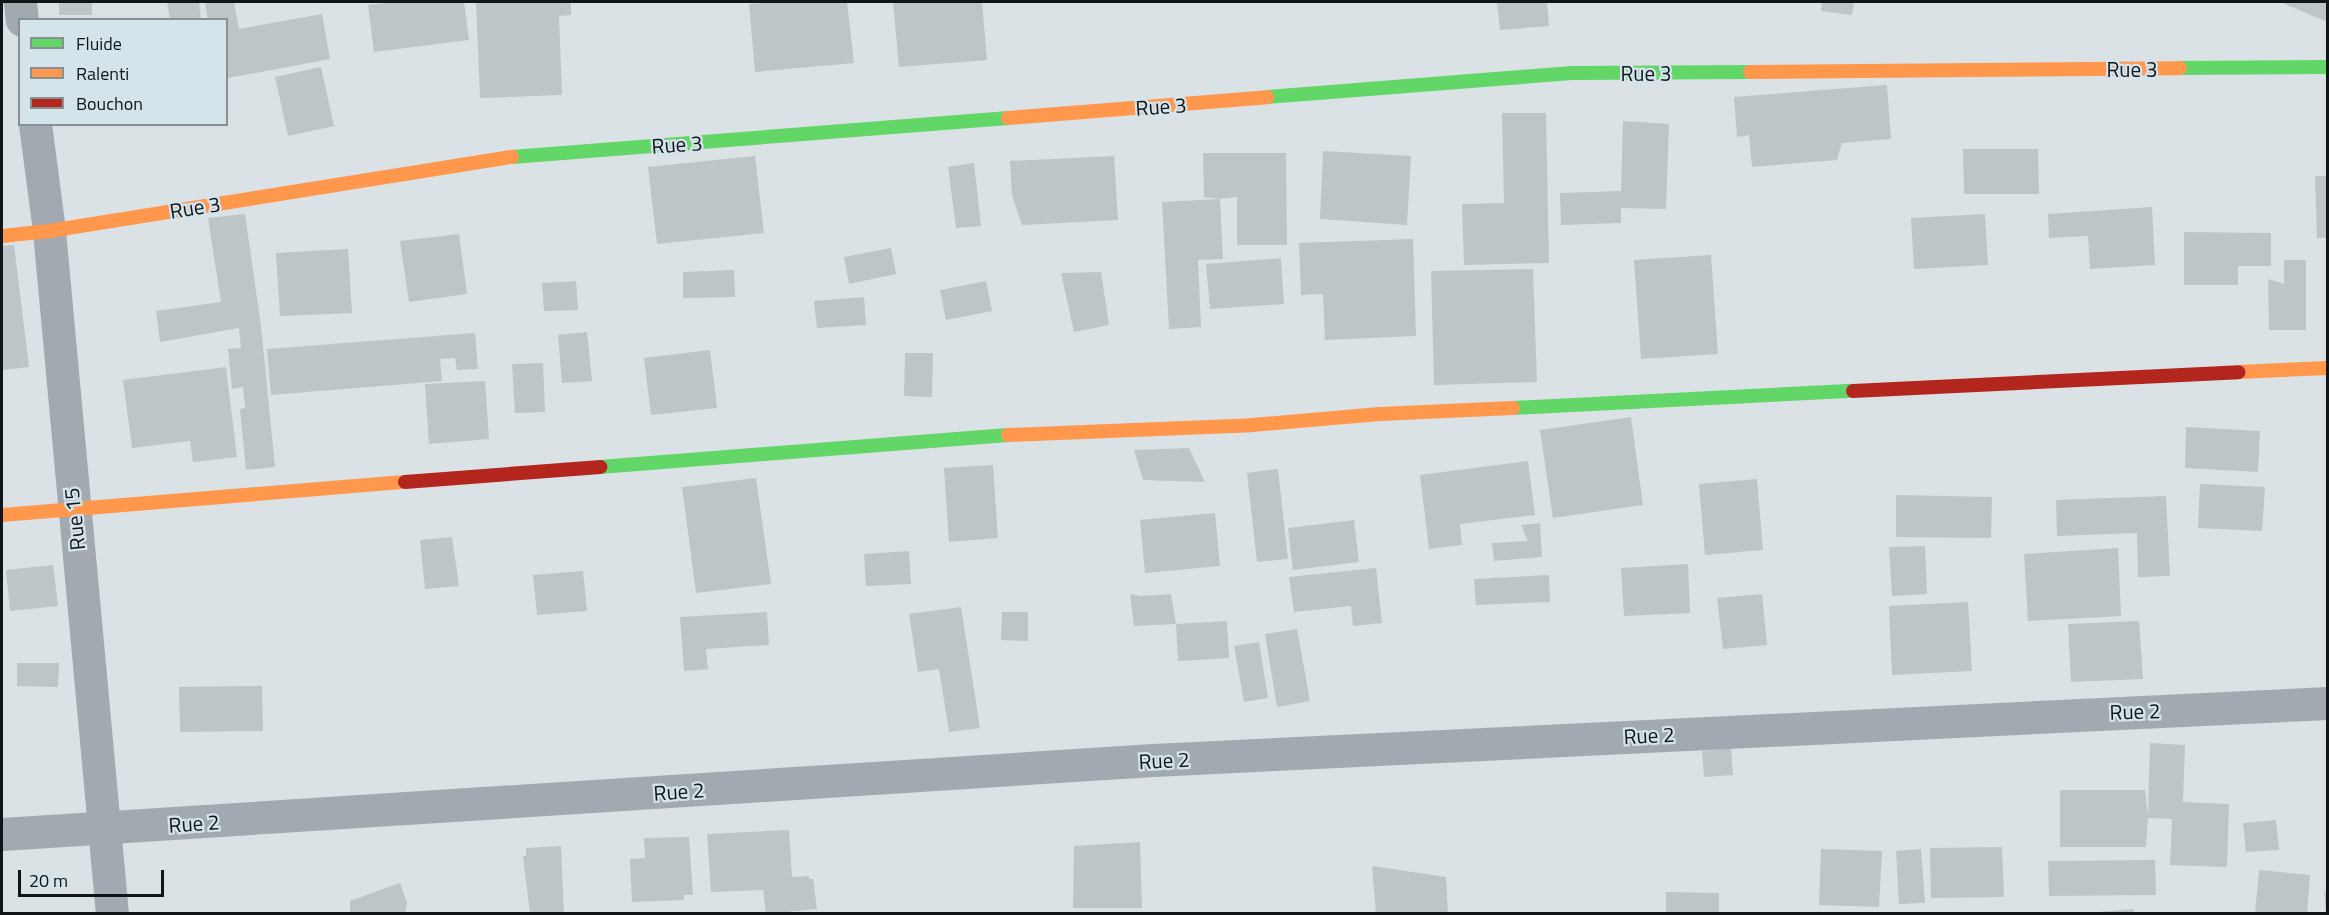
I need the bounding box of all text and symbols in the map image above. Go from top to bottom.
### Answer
legend [18,18,228,126]
text: Fluide [76,30,122,57]
street label: Rue 3 [2106,56,2158,82]
text: Ralenti [76,60,129,87]
street label: Rue 3 [1620,60,1672,86]
text: Bouchon [76,90,143,117]
street label: Rue 3 [1135,92,1187,120]
street label: Rue 3 [651,130,703,158]
street label: Rue 3 [168,191,222,223]
street label: Rue 15 [58,486,90,552]
street label: Rue 2 [2109,698,2161,724]
street label: Rue 2 [1623,721,1675,749]
street label: Rue 2 [1138,746,1190,774]
street label: Rue 2 [653,777,705,805]
street label: Rue 2 [168,809,220,837]
scale bar [21,858,166,896]
text: 20 m [29,867,68,894]

